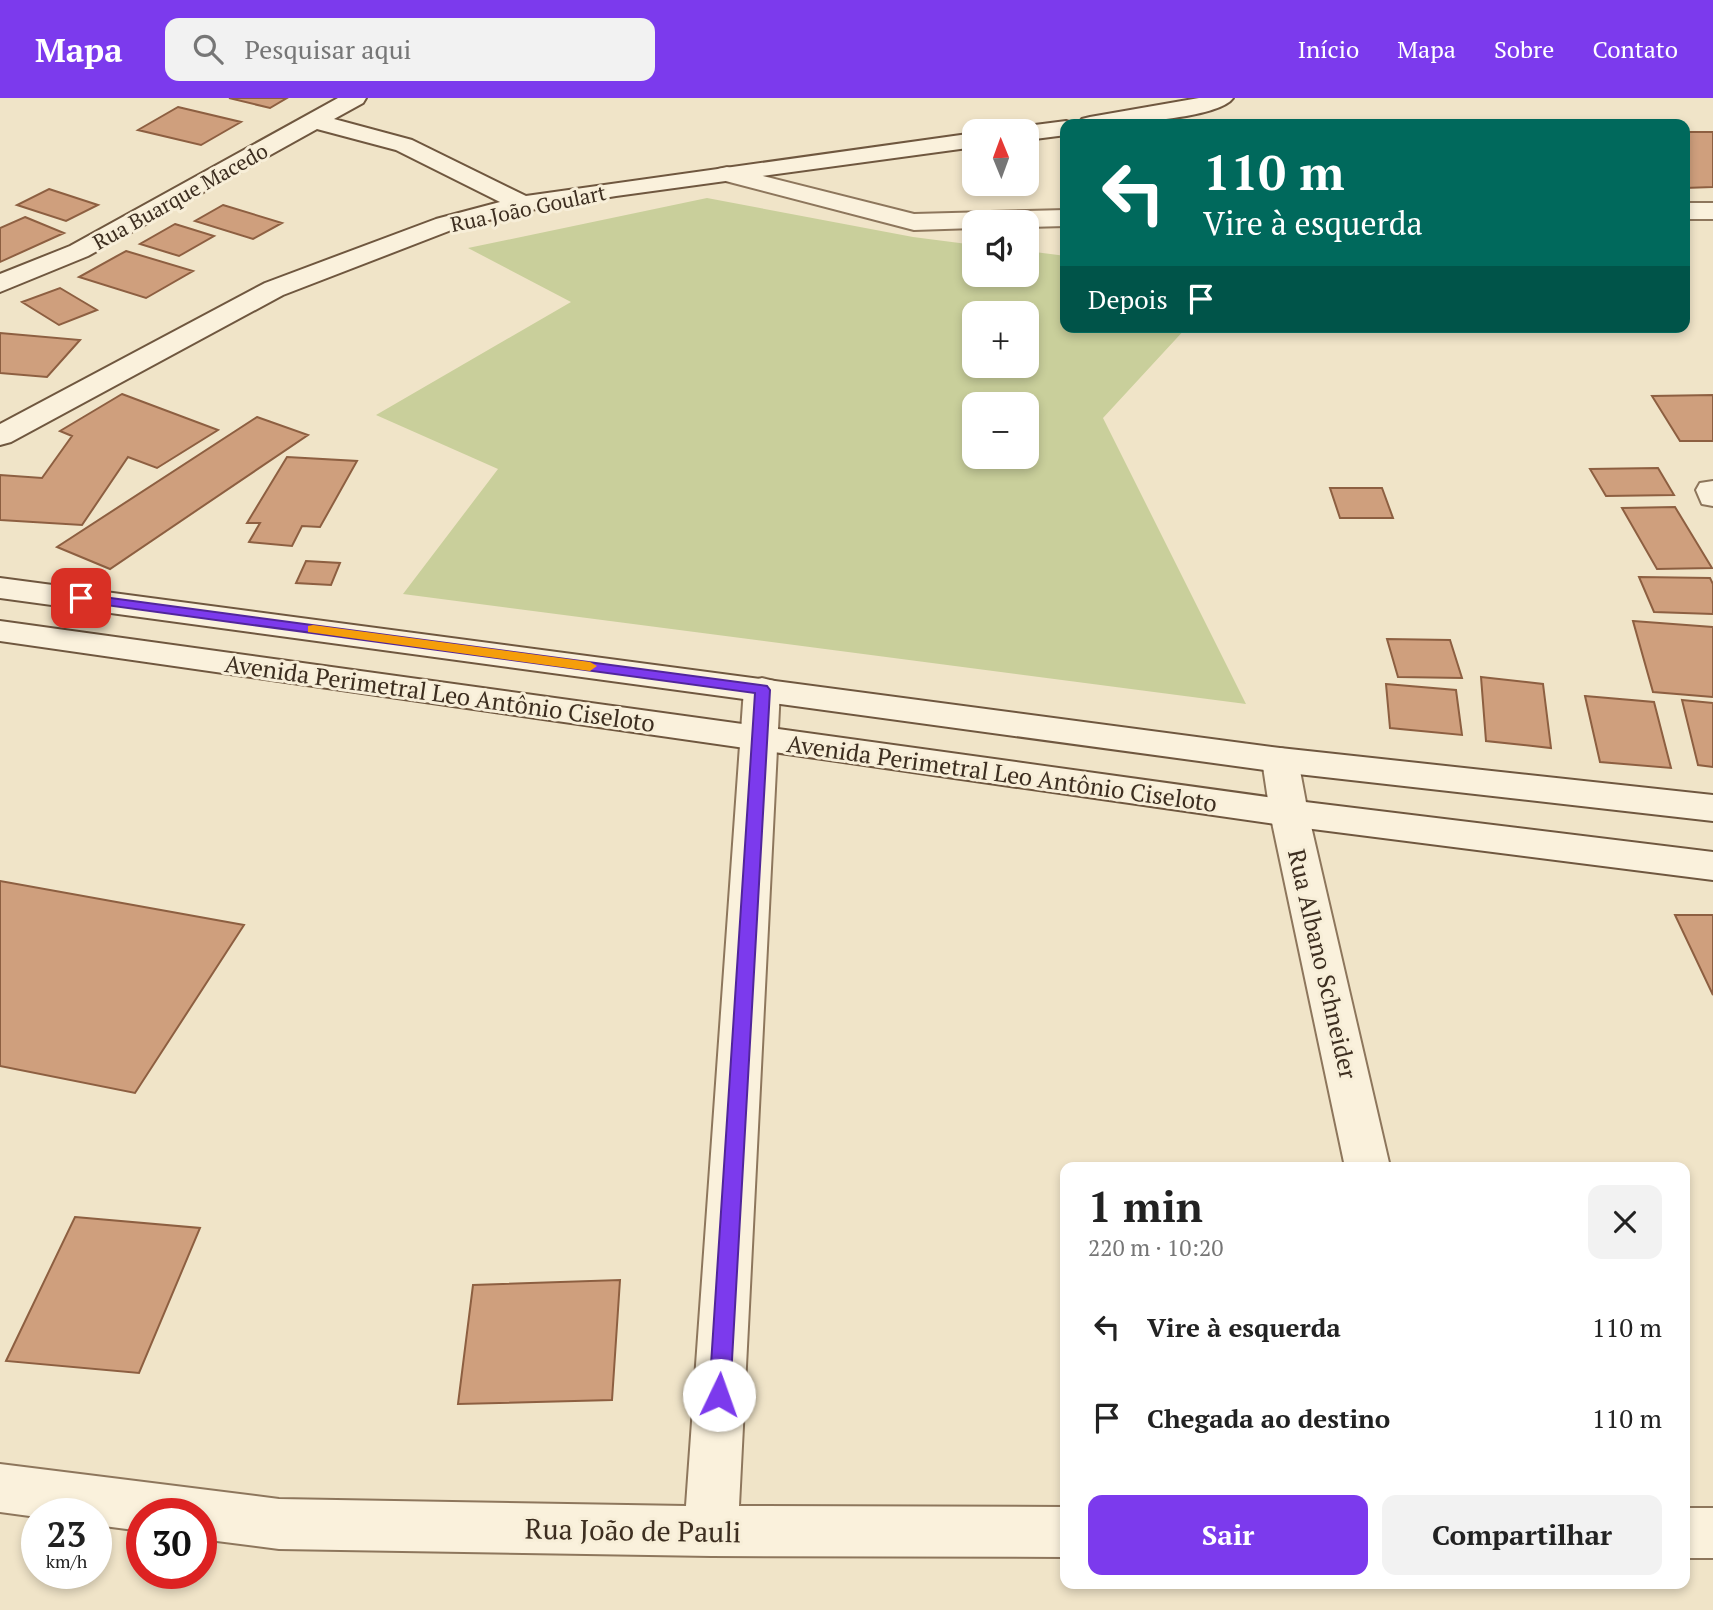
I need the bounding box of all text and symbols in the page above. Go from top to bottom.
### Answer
search box [165,18,655,81]
text: Mapa [35,28,123,71]
icon: search [189,30,227,68]
text: Pesquisar aqui [245,32,411,66]
text: Início [1298,33,1359,65]
text: Mapa [1397,33,1456,65]
text: Sobre [1494,33,1554,65]
text: Contato [1592,33,1678,65]
north arrow [962,119,1040,196]
map controls [962,119,1039,469]
street label: Rua Buarque Macedo [87,136,273,256]
text: 110 m [1203,139,1345,204]
icon: left [1088,147,1179,238]
street label: Rua João Goulart [448,178,608,238]
text: Vire à esquerda [1203,202,1423,244]
button: sound [962,210,1039,287]
icon: arrive [1182,280,1220,318]
text: Depois [1088,282,1168,316]
button: + [962,301,1039,378]
button: − [962,392,1039,469]
pin [51,568,111,628]
icon: arrive [62,579,100,617]
street label: Avenida Perimetral Leo Antônio Ciseloto [223,647,657,739]
street label: Avenida Perimetral Leo Antônio Ciseloto [785,727,1219,819]
street label: Rua Albano Schneider [1281,846,1365,1083]
text: 1 min [1088,1178,1203,1234]
button: close [1588,1185,1662,1259]
text: 220 m · 10:20 [1088,1232,1223,1263]
icon: left [1088,1308,1126,1346]
text: Vire à esquerda [1147,1310,1341,1344]
text: 110 m [1592,1310,1662,1344]
position arrow [682,1358,756,1432]
icon: arrive [1088,1399,1126,1437]
text: Chegada ao destino [1147,1401,1390,1435]
text: 110 m [1592,1401,1662,1435]
button: Sair [1088,1495,1368,1575]
button: Compartilhar [1382,1495,1662,1575]
speed limit sign: 30 [126,1498,217,1589]
street label: Rua João de Pauli [524,1510,742,1550]
text: 23 [47,1511,86,1557]
text: km/h [46,1549,87,1573]

